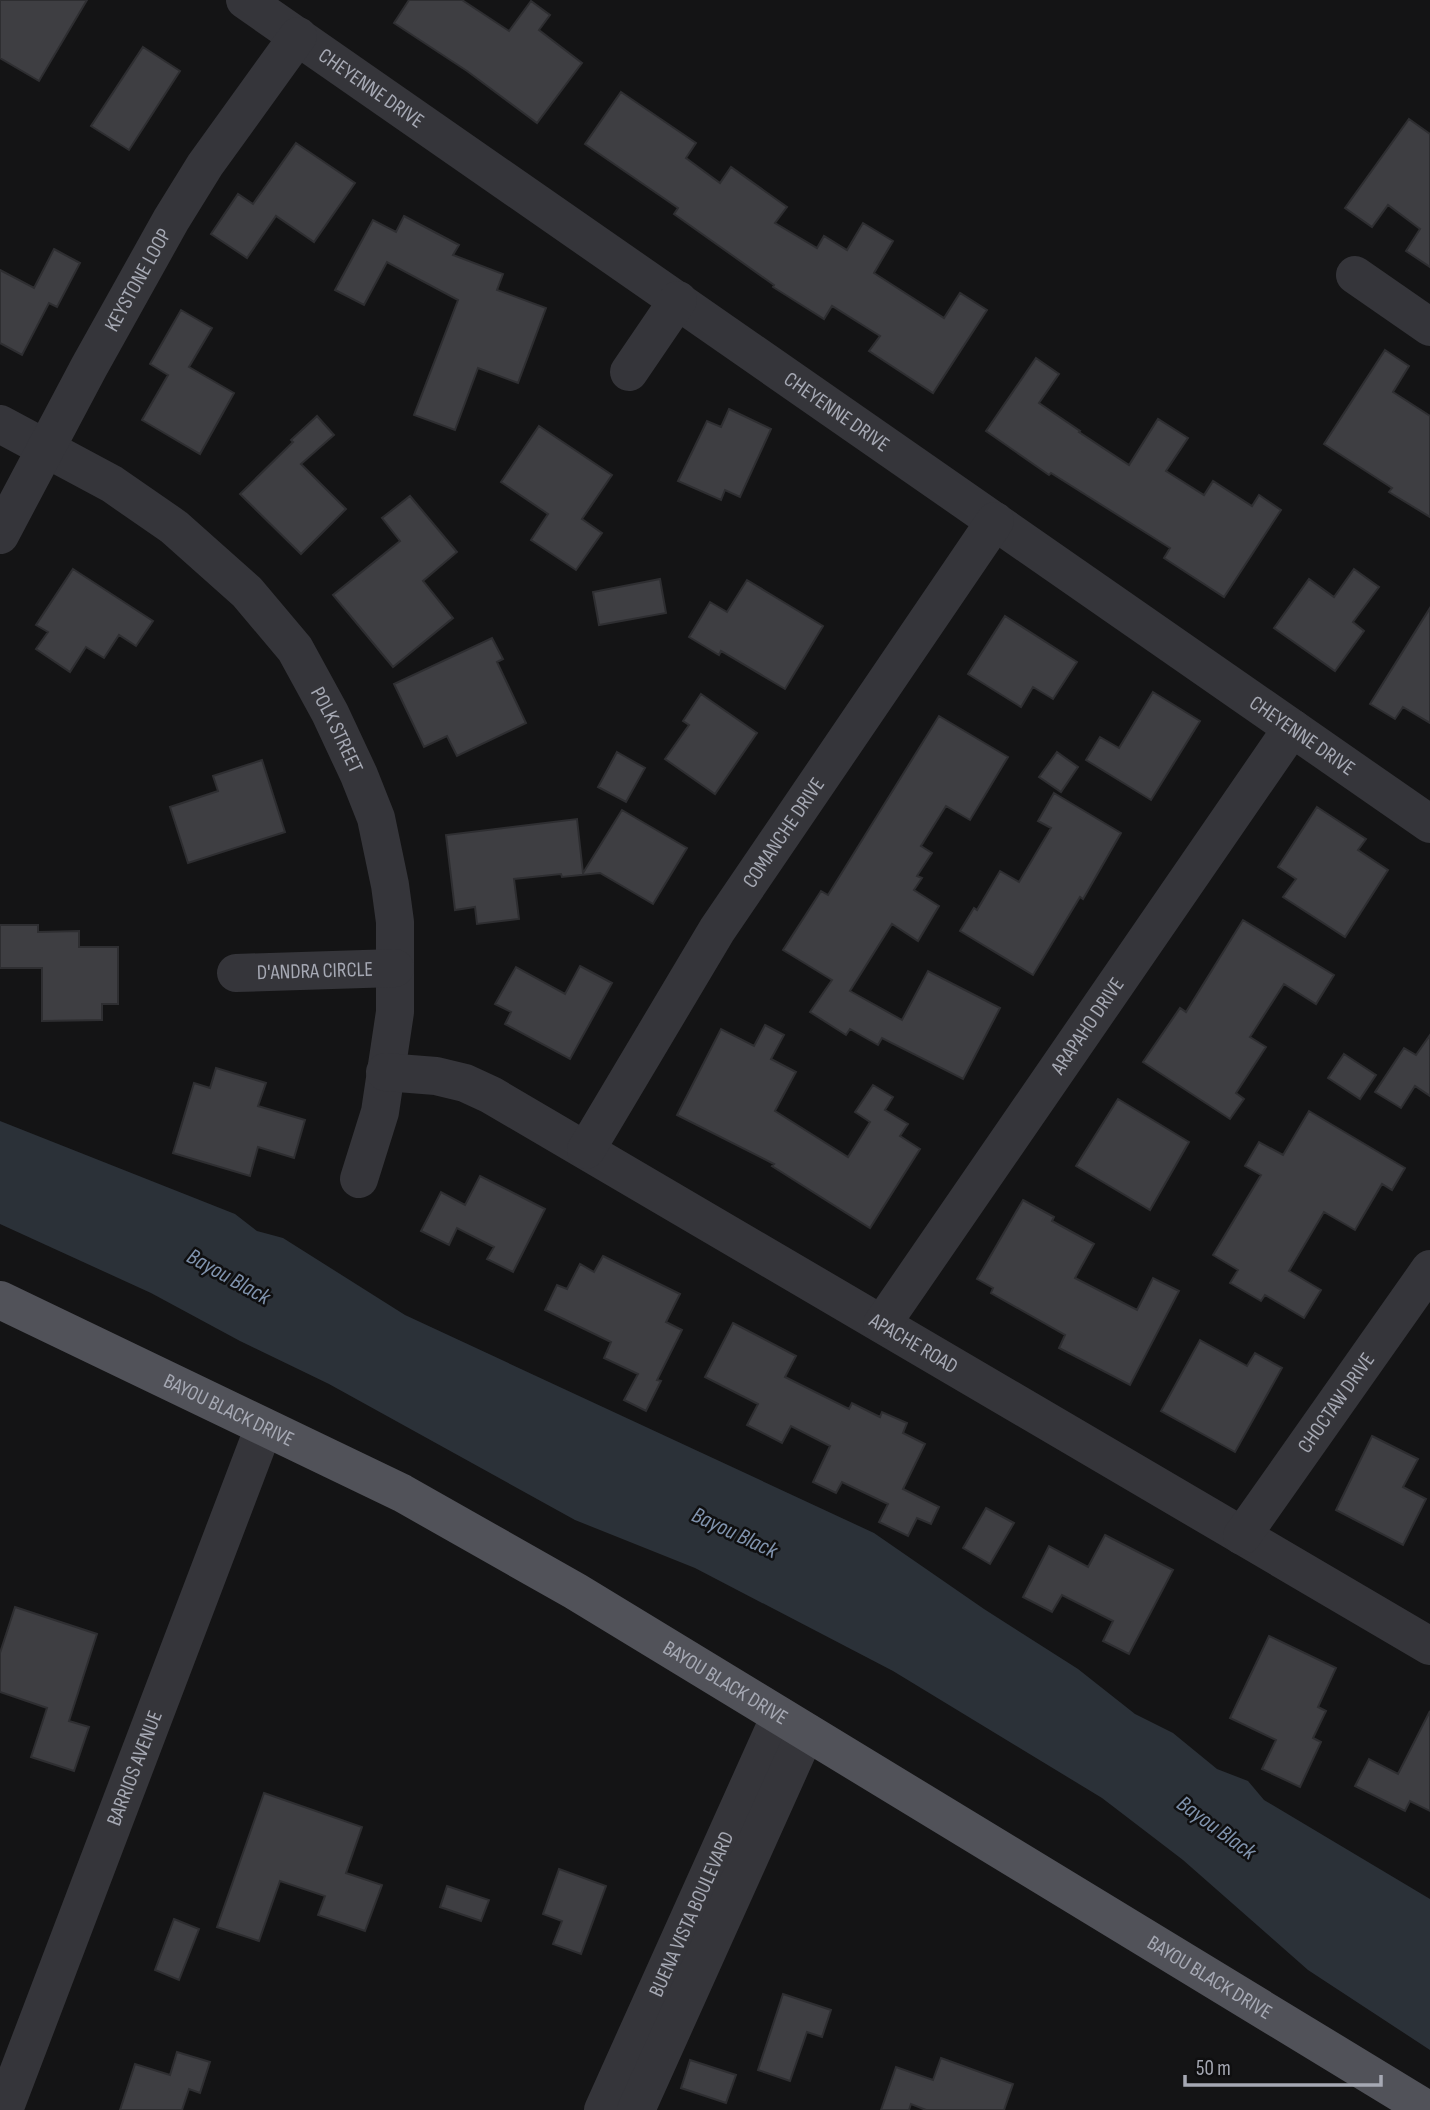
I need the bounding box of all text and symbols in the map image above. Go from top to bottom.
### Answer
street label: CHEYENNE DRIVE [314,43,429,134]
street label: KEYSTONE LOOP [99,224,177,336]
street label: CHEYENNE DRIVE [779,367,894,457]
street label: POLK STREET [305,683,368,778]
street label: CHEYENNE DRIVE [1245,690,1360,781]
street label: COMANCHE DRIVE [737,773,830,893]
street label: D'ANDRA CIRCLE [256,957,373,985]
street label: ARAPAHO DRIVE [1045,973,1130,1080]
water label: Bayou Black [182,1242,276,1312]
street label: APACHE ROAD [864,1307,962,1379]
street label: CHOCTAW DRIVE [1292,1348,1380,1458]
street label: BAYOU BLACK DRIVE [160,1368,298,1452]
water label: Bayou Black [687,1501,783,1565]
street label: BAYOU BLACK DRIVE [658,1636,792,1731]
street label: BARRIOS AVENUE [102,1707,168,1829]
water label: Bayou Black [1171,1790,1263,1867]
street label: BUENA VISTA BOULEVARD [644,1828,740,2001]
street label: BAYOU BLACK DRIVE [1143,1930,1277,2025]
scale bar [1185,2044,1381,2088]
text: 50 m [1196,2056,1231,2081]

